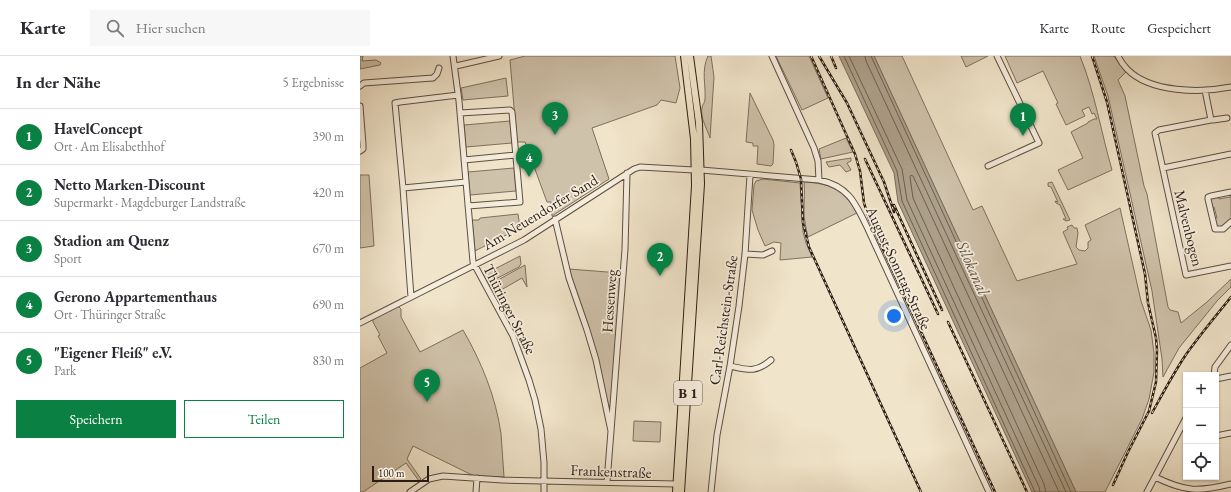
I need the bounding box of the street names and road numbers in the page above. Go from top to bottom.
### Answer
street label: Am Neuendorfer Sand [478,170,601,254]
street label: Malvenbogen [1170,188,1208,268]
street label: August-Sonntag-Straße [862,202,936,333]
street label: Carl-Reichstein-Straße [705,254,742,386]
street label: Thüringer Straße [479,261,541,357]
street label: Hessenweg [597,268,621,333]
road number: B 1 [674,381,702,405]
street label: Frankenstraße [570,460,652,482]

